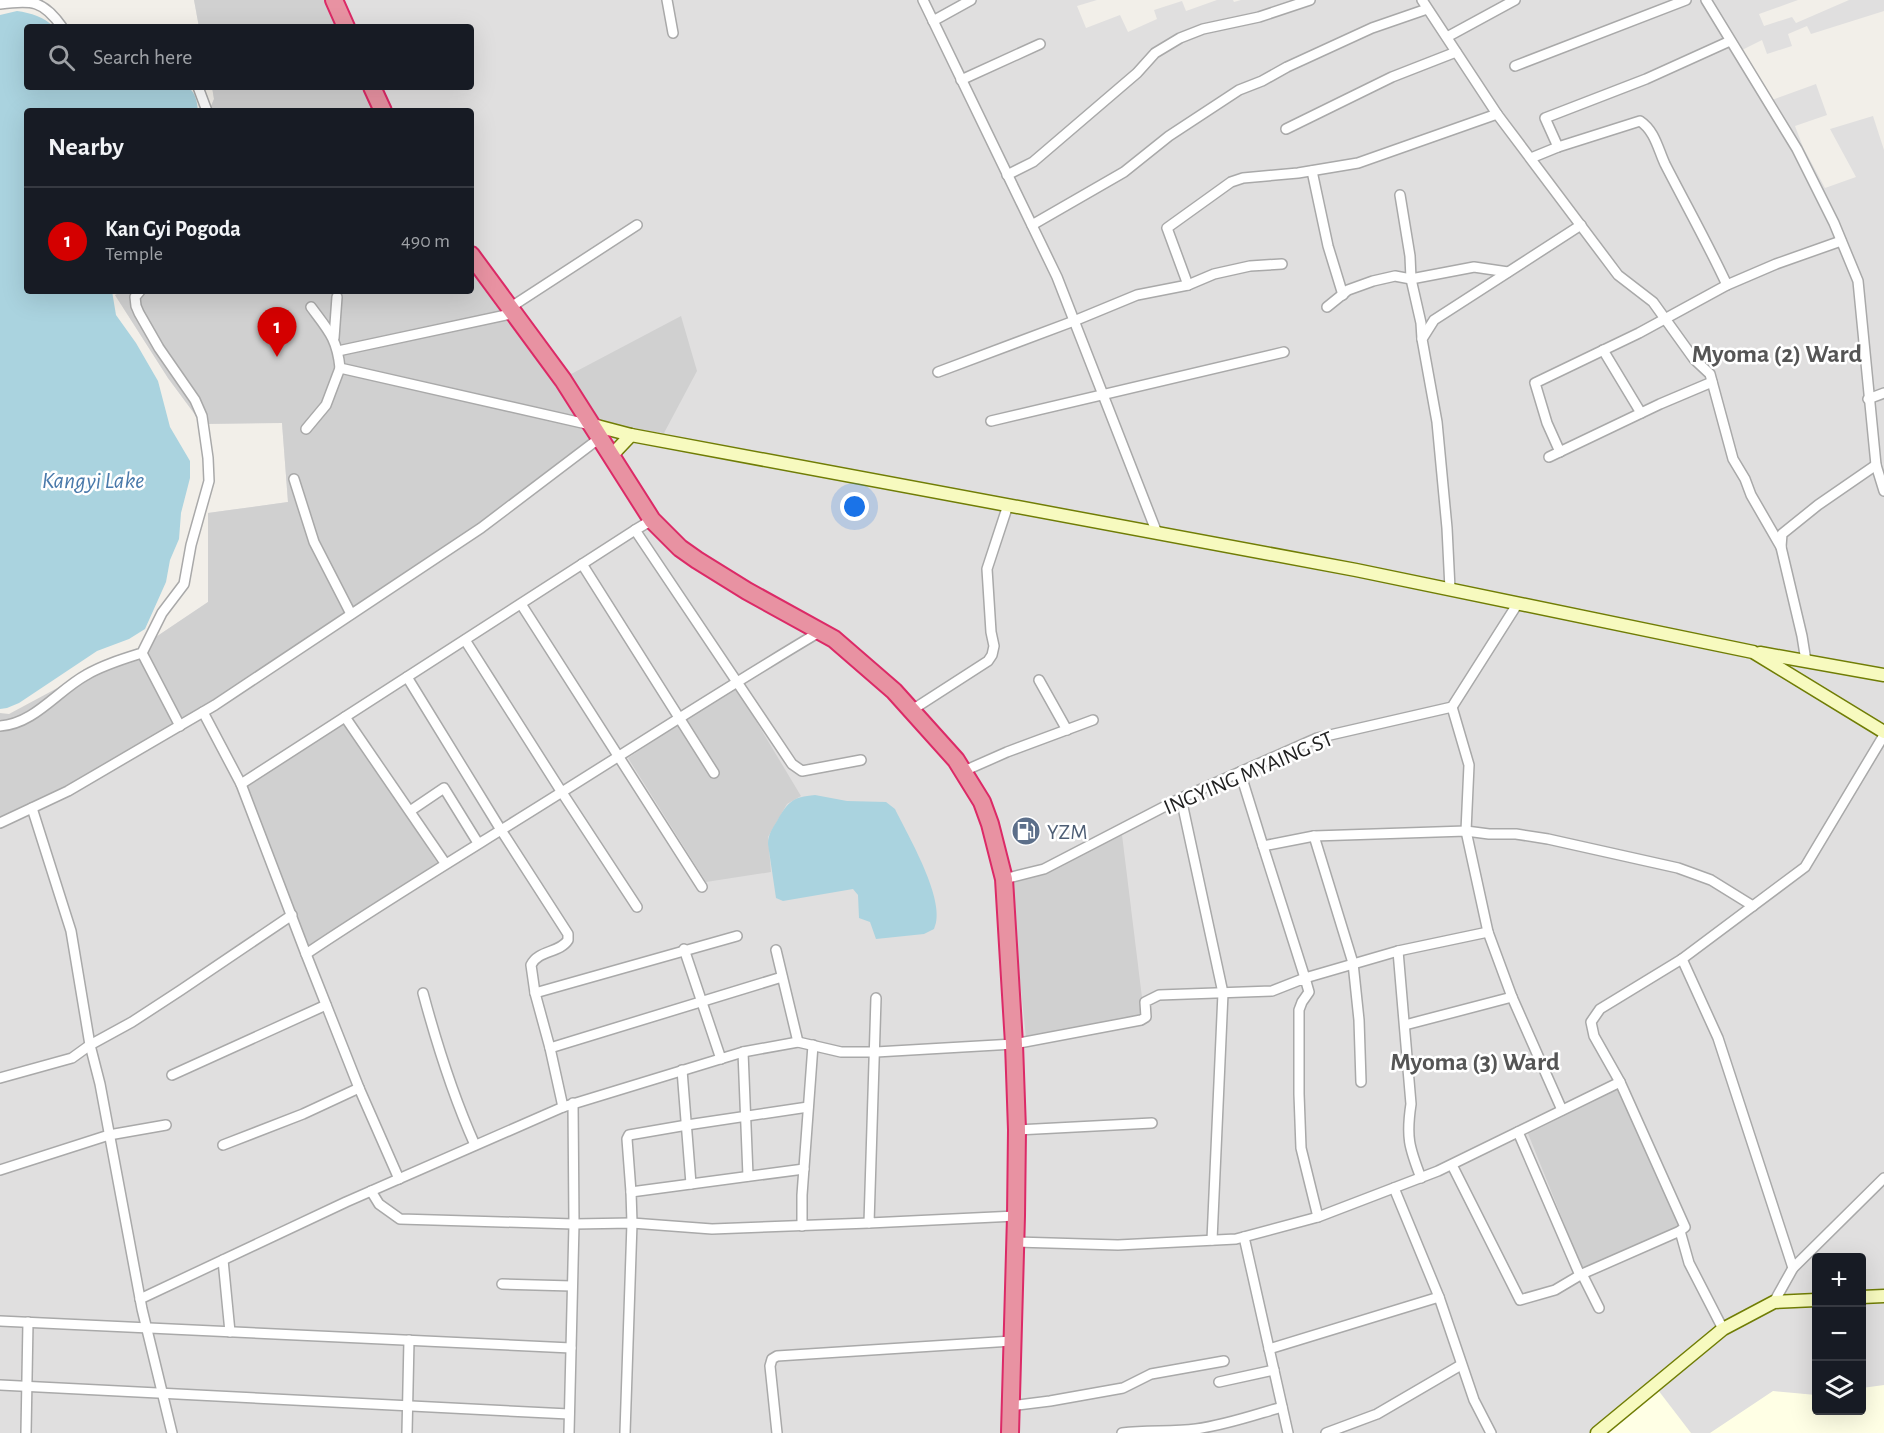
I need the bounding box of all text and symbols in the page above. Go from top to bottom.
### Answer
search box [24,24,474,90]
icon: search [45,41,78,74]
text: Search here [93,46,192,68]
text: Nearby [48,134,124,160]
text: Kan Gyi Pogoda [105,218,241,240]
text: 1 [64,231,71,251]
text: 490 m [401,231,450,251]
text: Temple [105,244,163,264]
pin: 1 [258,308,296,357]
district label: Myoma (2) Ward [1692,341,1863,367]
water label: Kangyi Lake [42,469,144,493]
your location [840,492,869,521]
street label: INGYING MYAING ST [1161,727,1336,819]
fuel station icon: YZM [1010,815,1042,847]
place label: YZM [1047,821,1088,843]
district label: Myoma (3) Ward [1390,1049,1560,1075]
map controls [1812,1253,1866,1415]
button: + [1812,1253,1866,1307]
button: − [1812,1307,1866,1361]
button: layers [1812,1361,1866,1415]

